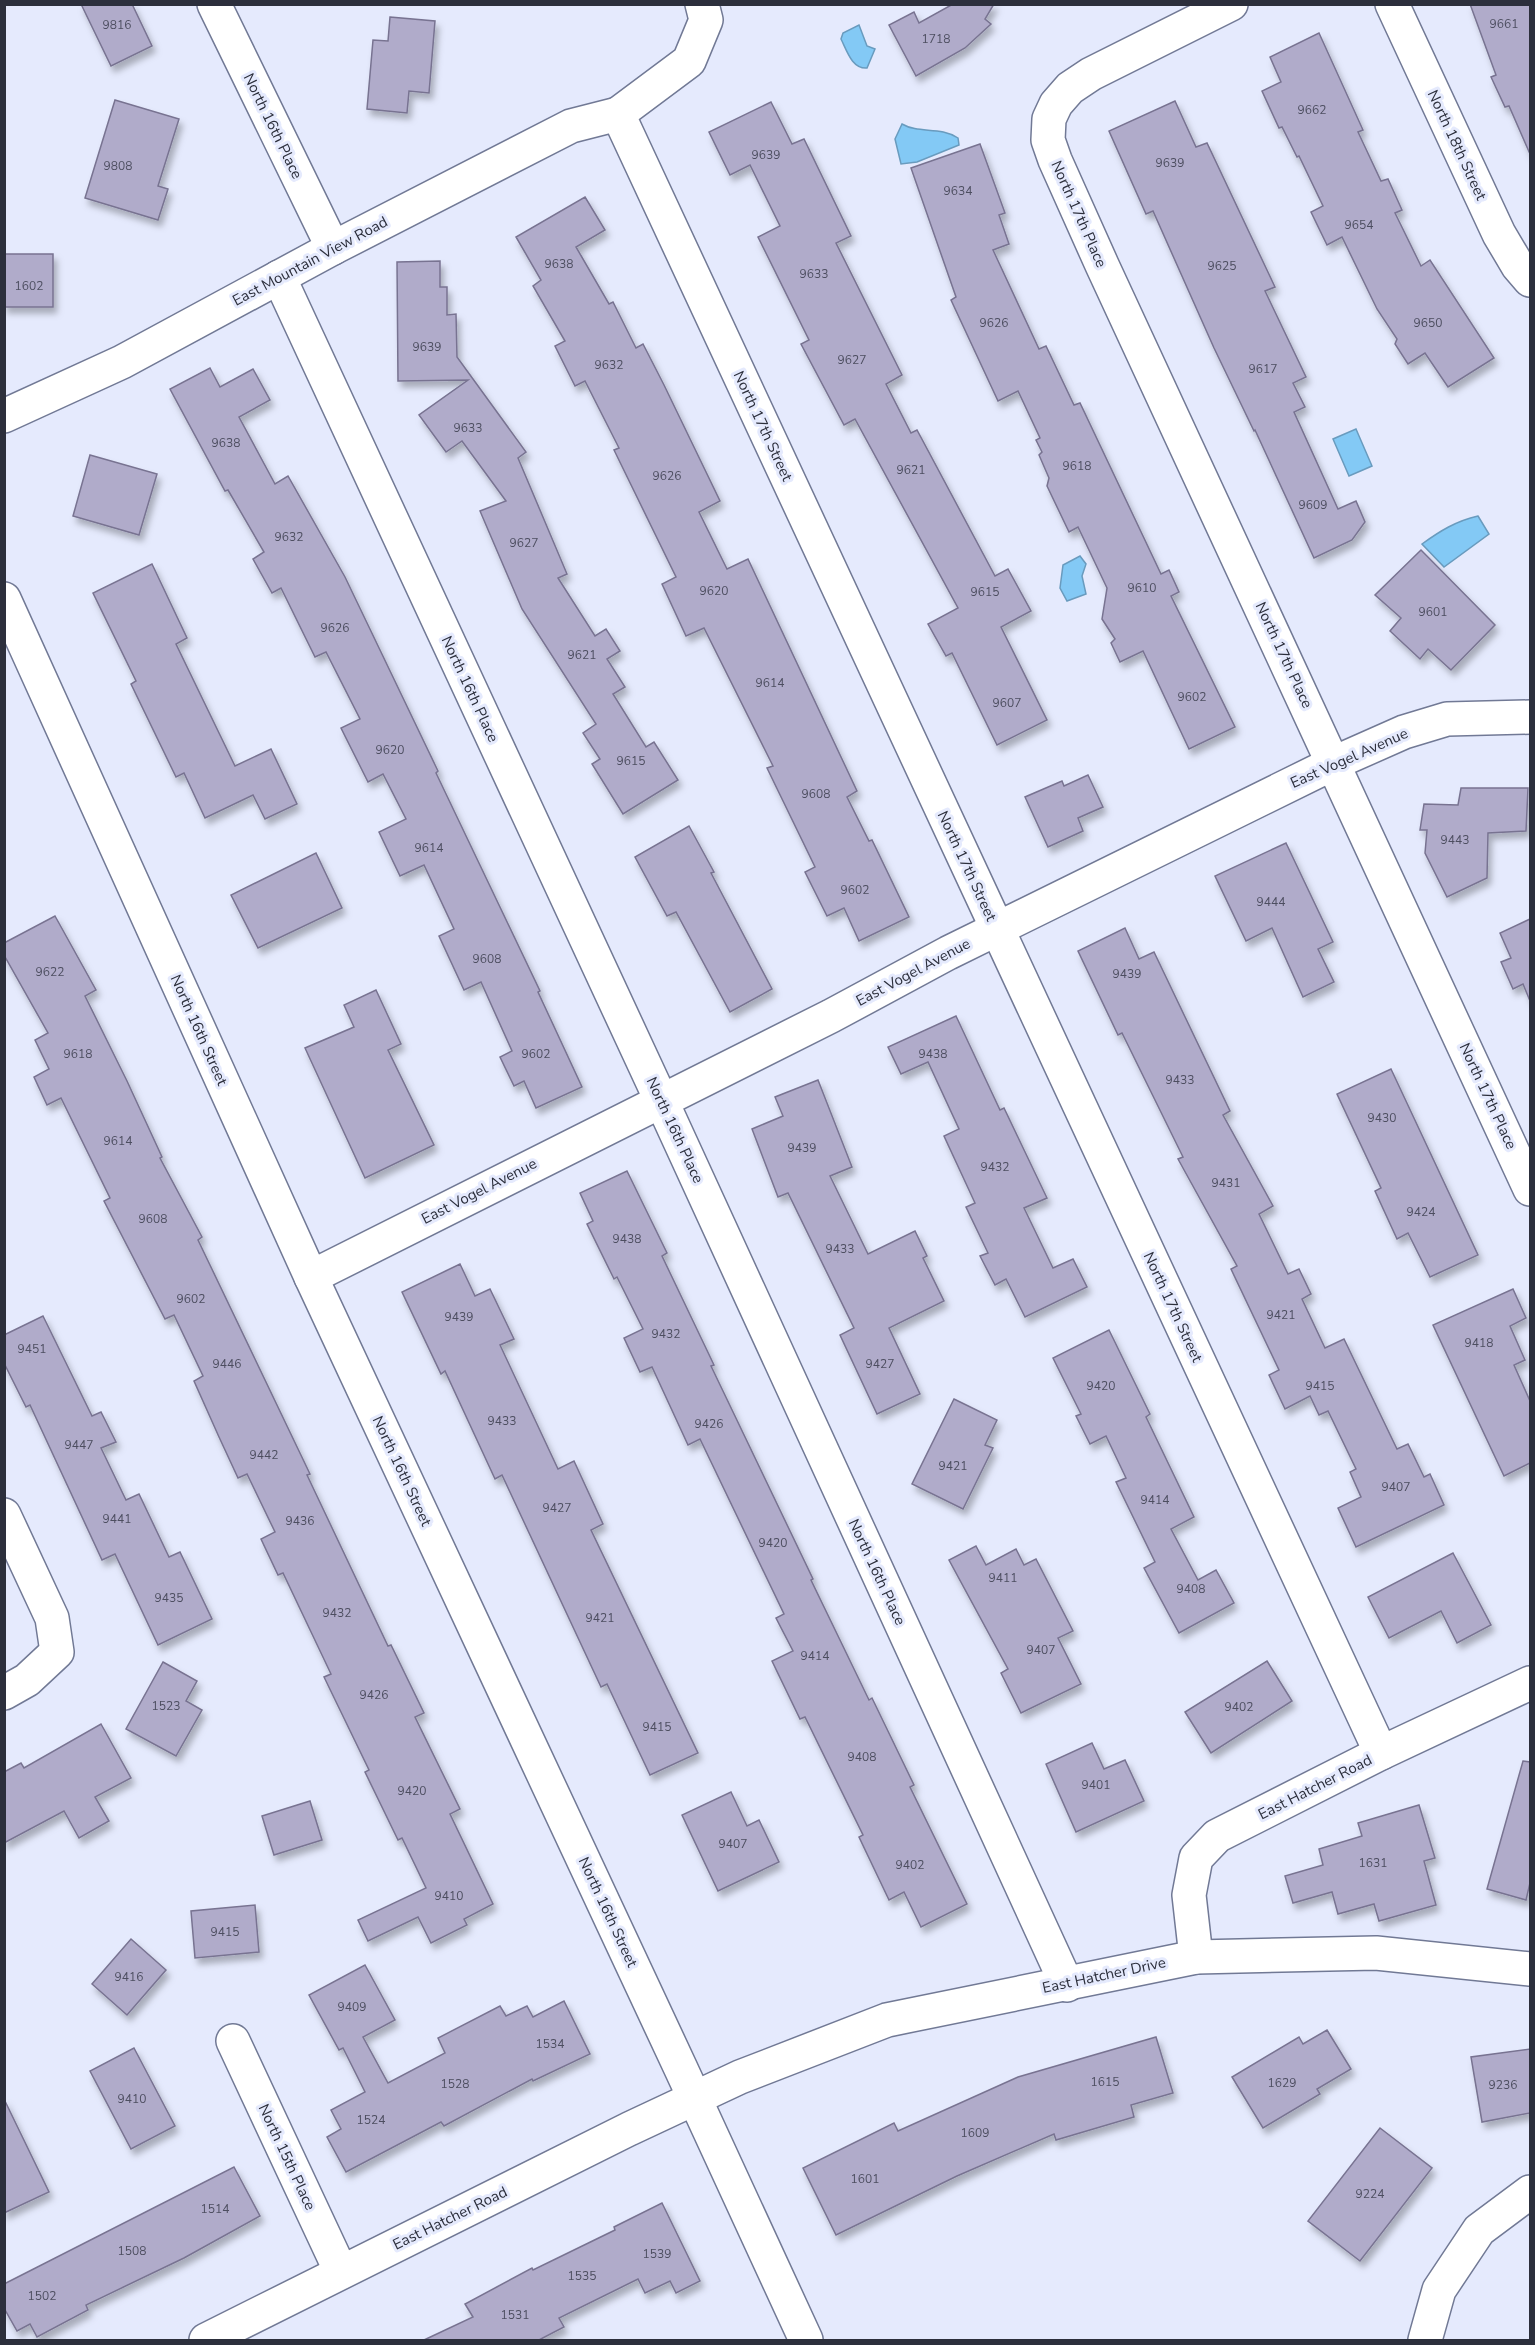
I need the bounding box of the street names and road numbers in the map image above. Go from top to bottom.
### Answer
street label: North 16th Place [239,70,307,182]
street label: North 18th Street [1423,87,1492,204]
street label: North 17th Place [1046,157,1112,271]
street label: East Mountain View Road [229,212,391,310]
street label: North 17th Street [729,368,798,485]
street label: North 17th Place [1251,599,1317,711]
street label: North 16th Place [437,633,503,745]
street label: East Vogel Avenue [1287,723,1411,793]
street label: North 17th Street [933,808,1002,925]
street label: East Vogel Avenue [852,933,974,1011]
street label: North 16th Street [166,971,233,1089]
street label: North 17th Place [1455,1040,1521,1152]
street label: North 16th Place [642,1074,708,1186]
street label: East Vogel Avenue [418,1153,540,1229]
street label: North 17th Street [1139,1249,1208,1366]
street label: North 16th Street [368,1413,437,1530]
street label: North 16th Place [844,1516,910,1628]
street label: East Hatcher Road [1255,1750,1375,1824]
street label: North 16th Street [574,1854,643,1971]
street label: East Hatcher Drive [1040,1952,1168,1998]
street label: North 15th Place [254,2101,320,2213]
street label: East Hatcher Road [389,2182,511,2254]

